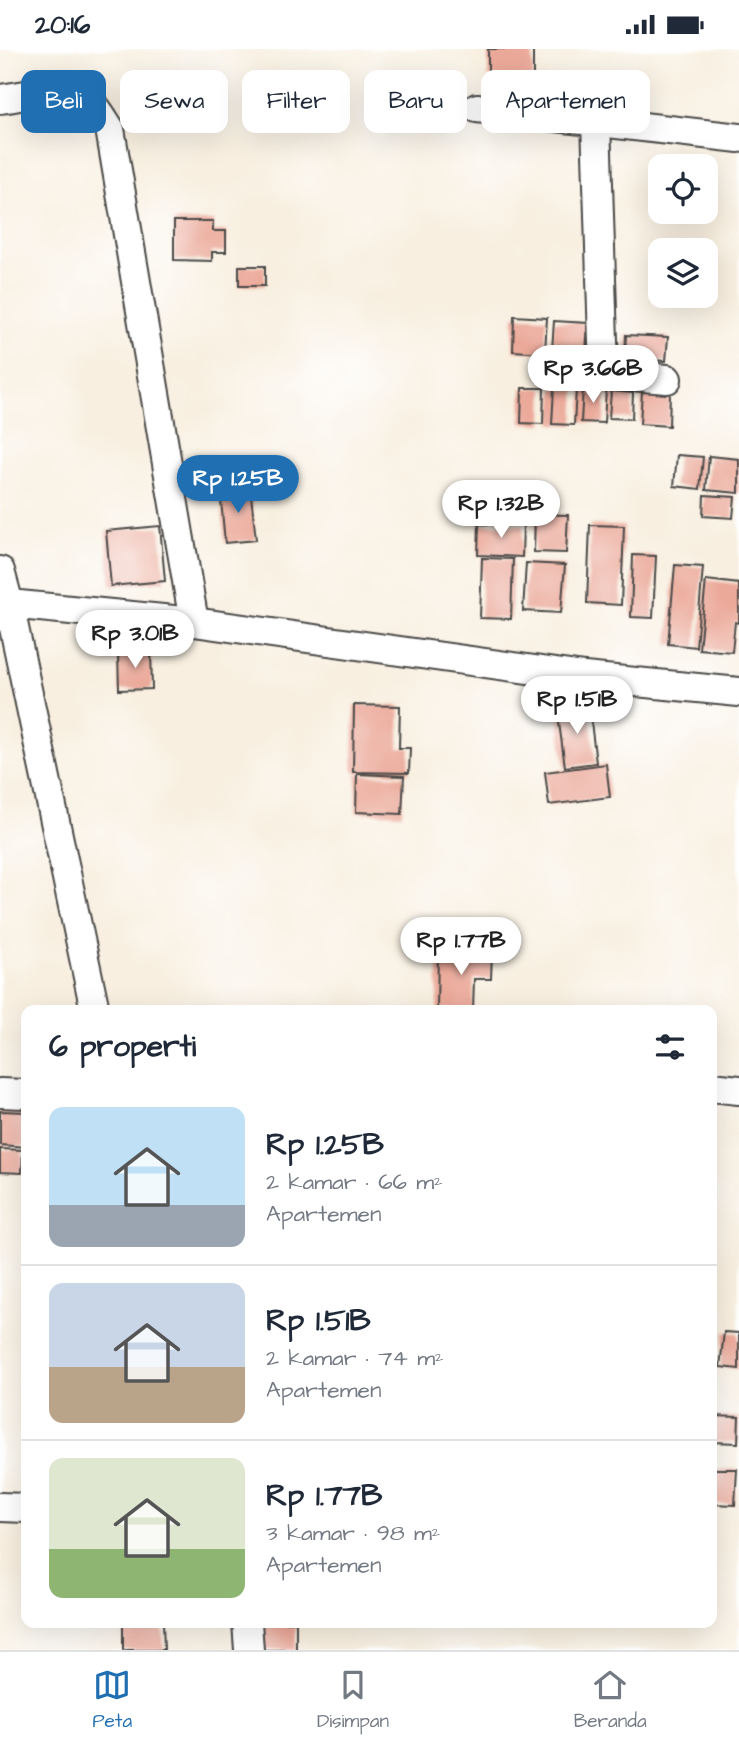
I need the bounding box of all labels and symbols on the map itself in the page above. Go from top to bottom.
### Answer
pin: Rp 3.66B [521,345,665,405]
pin: Rp 1.25B [166,455,310,515]
pin: Rp 1.32B [429,481,573,540]
pin: Rp 3.01B [63,611,207,670]
pin: Rp 1.51B [505,677,649,736]
pin: Rp 1.77B [389,918,533,977]

